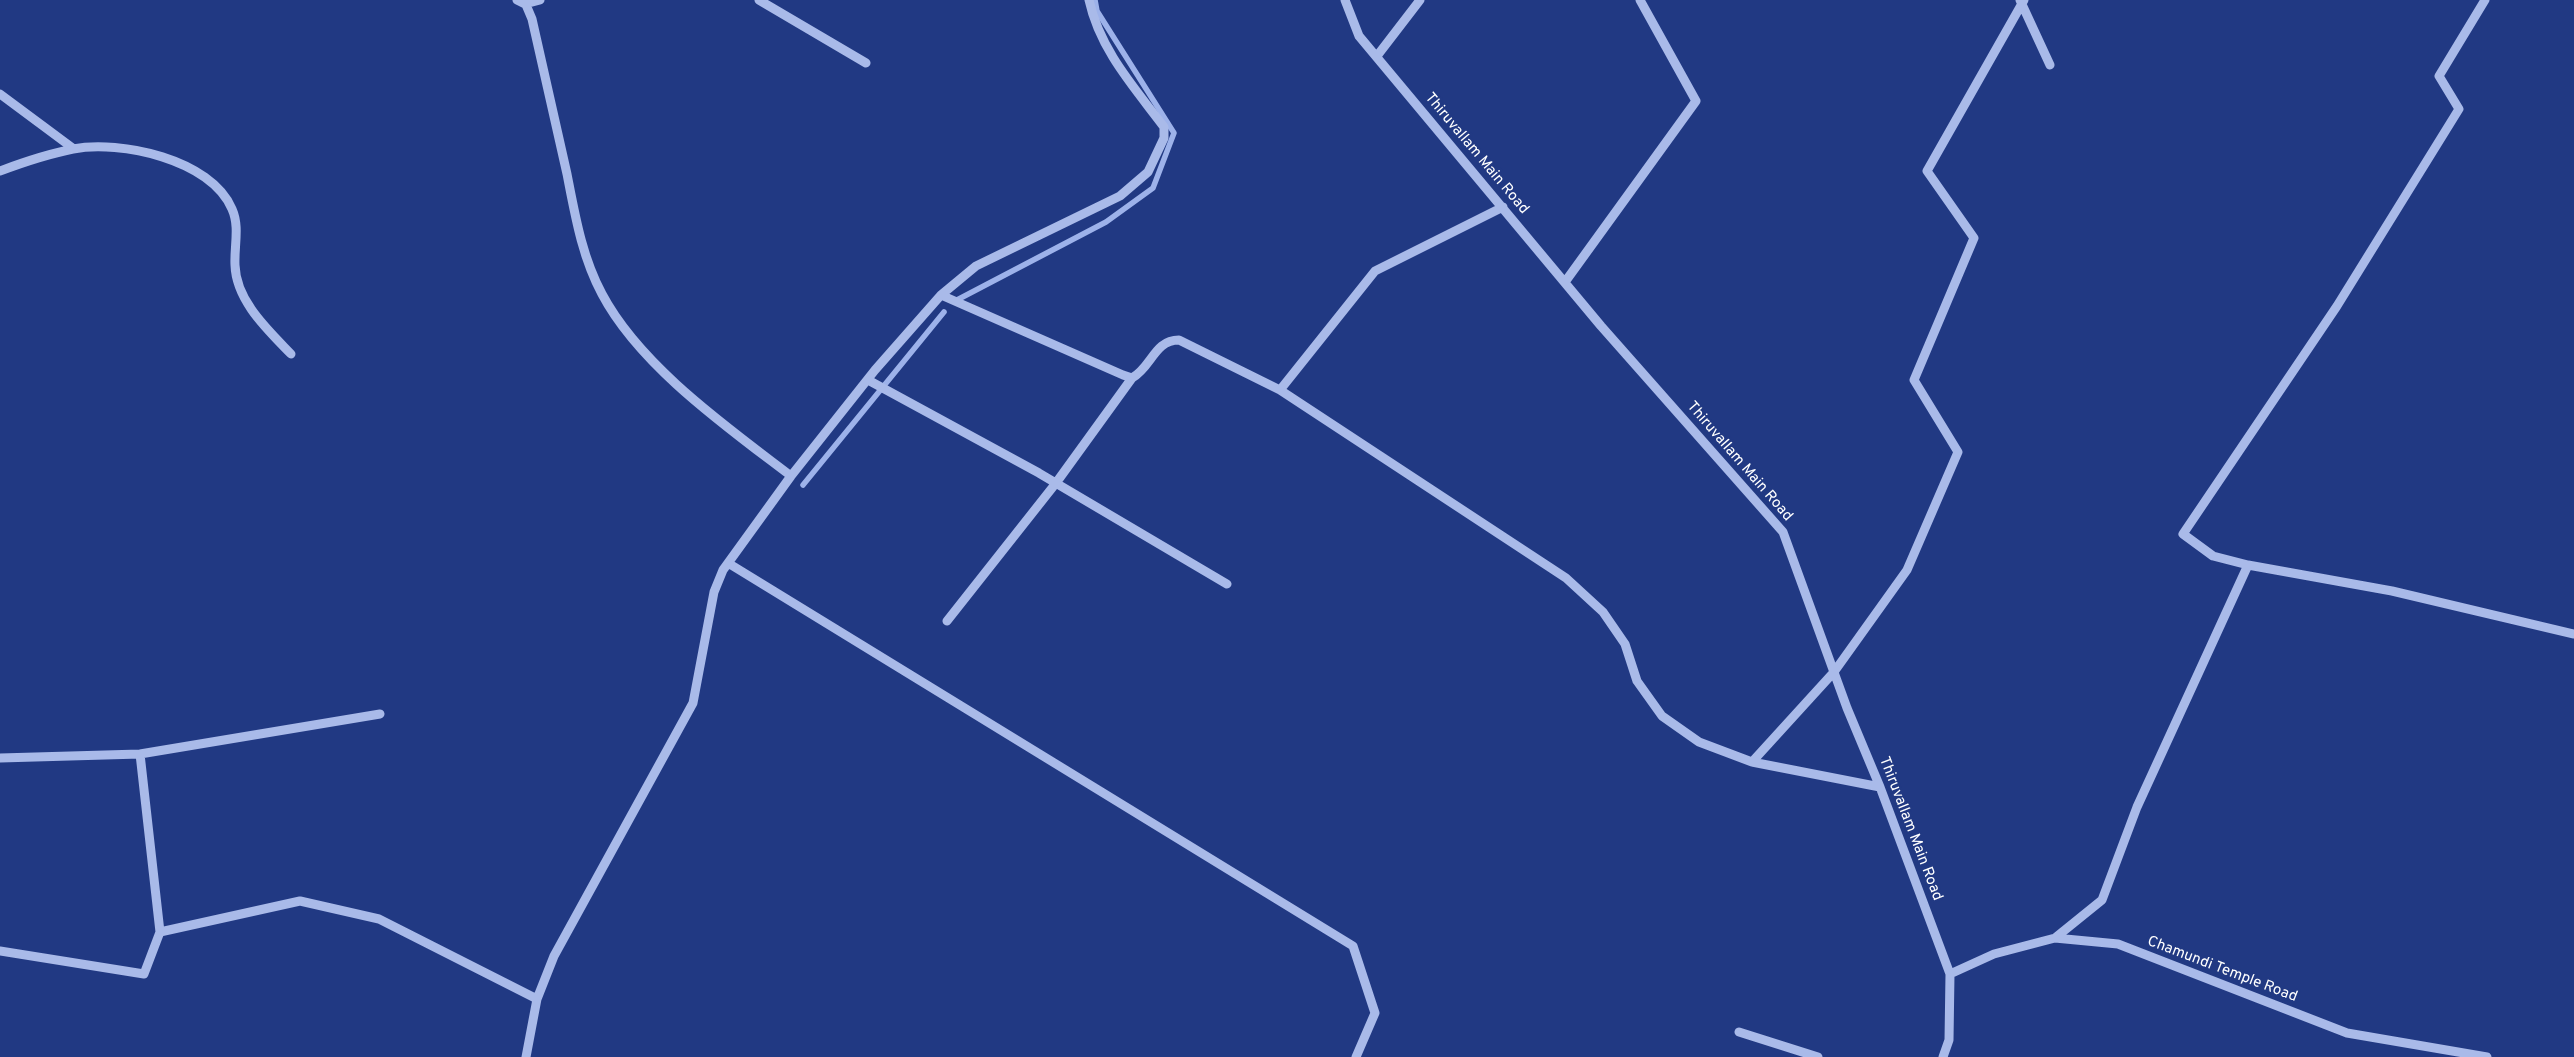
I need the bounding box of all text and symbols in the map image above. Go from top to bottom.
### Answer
street label: Thiruvallam Main Road [1420,90,1532,218]
street label: Thiruvallam Main Road [1682,398,1796,526]
street label: Thiruvallam Main Road [1874,754,1946,904]
street label: Chamundi Temple Road [2144,933,2300,1007]

